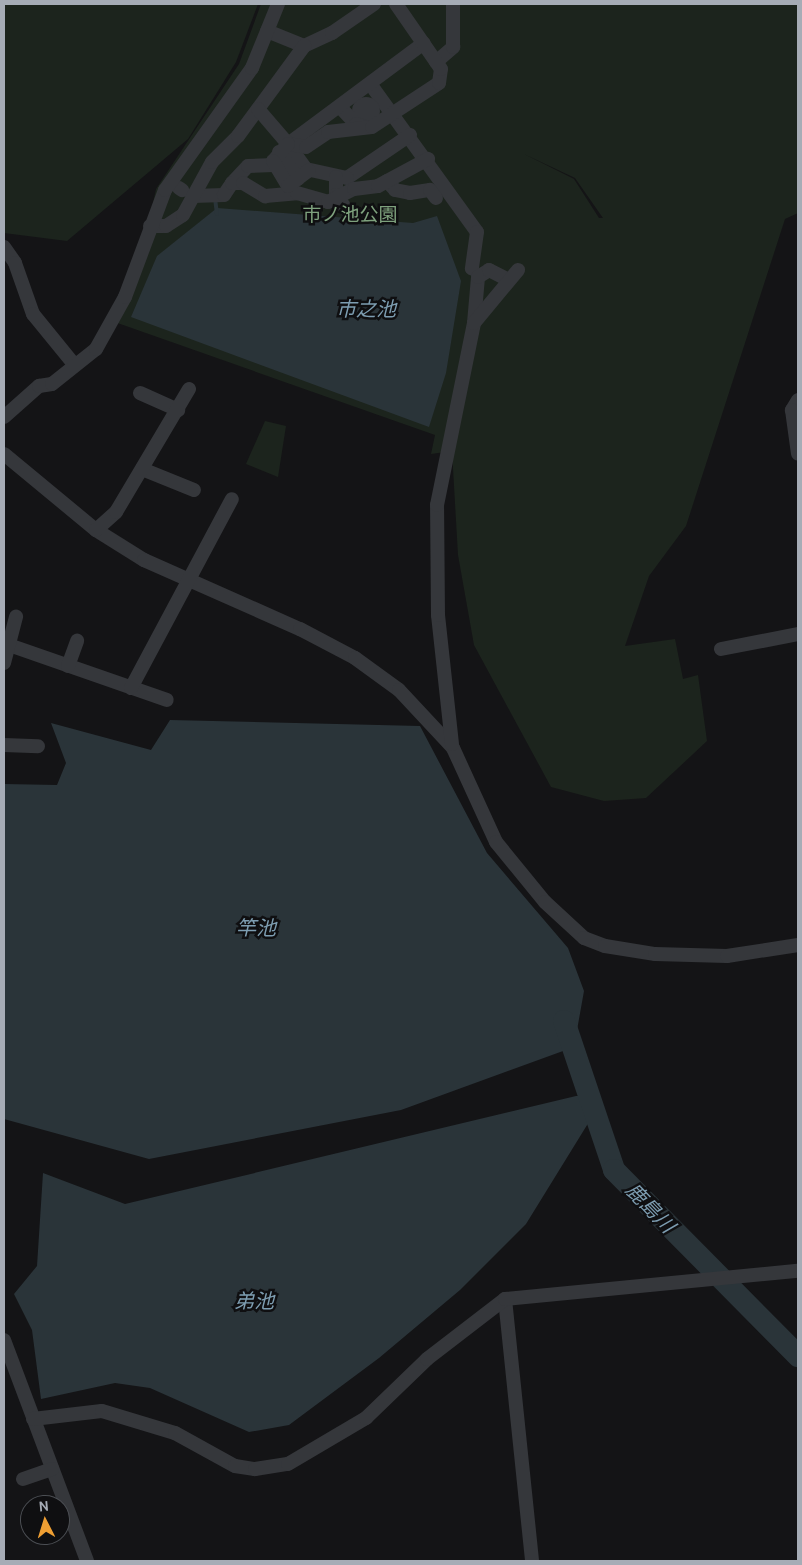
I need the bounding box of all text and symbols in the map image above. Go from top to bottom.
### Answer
park label: 市ノ池公園 [303,204,397,226]
water label: 市之池 [336,297,396,321]
water label: 竿池 [236,916,276,940]
water label: 鹿島川 [621,1178,679,1238]
water label: 弟池 [234,1289,274,1313]
north arrow [20,1495,70,1545]
text: N [38,1497,49,1515]

